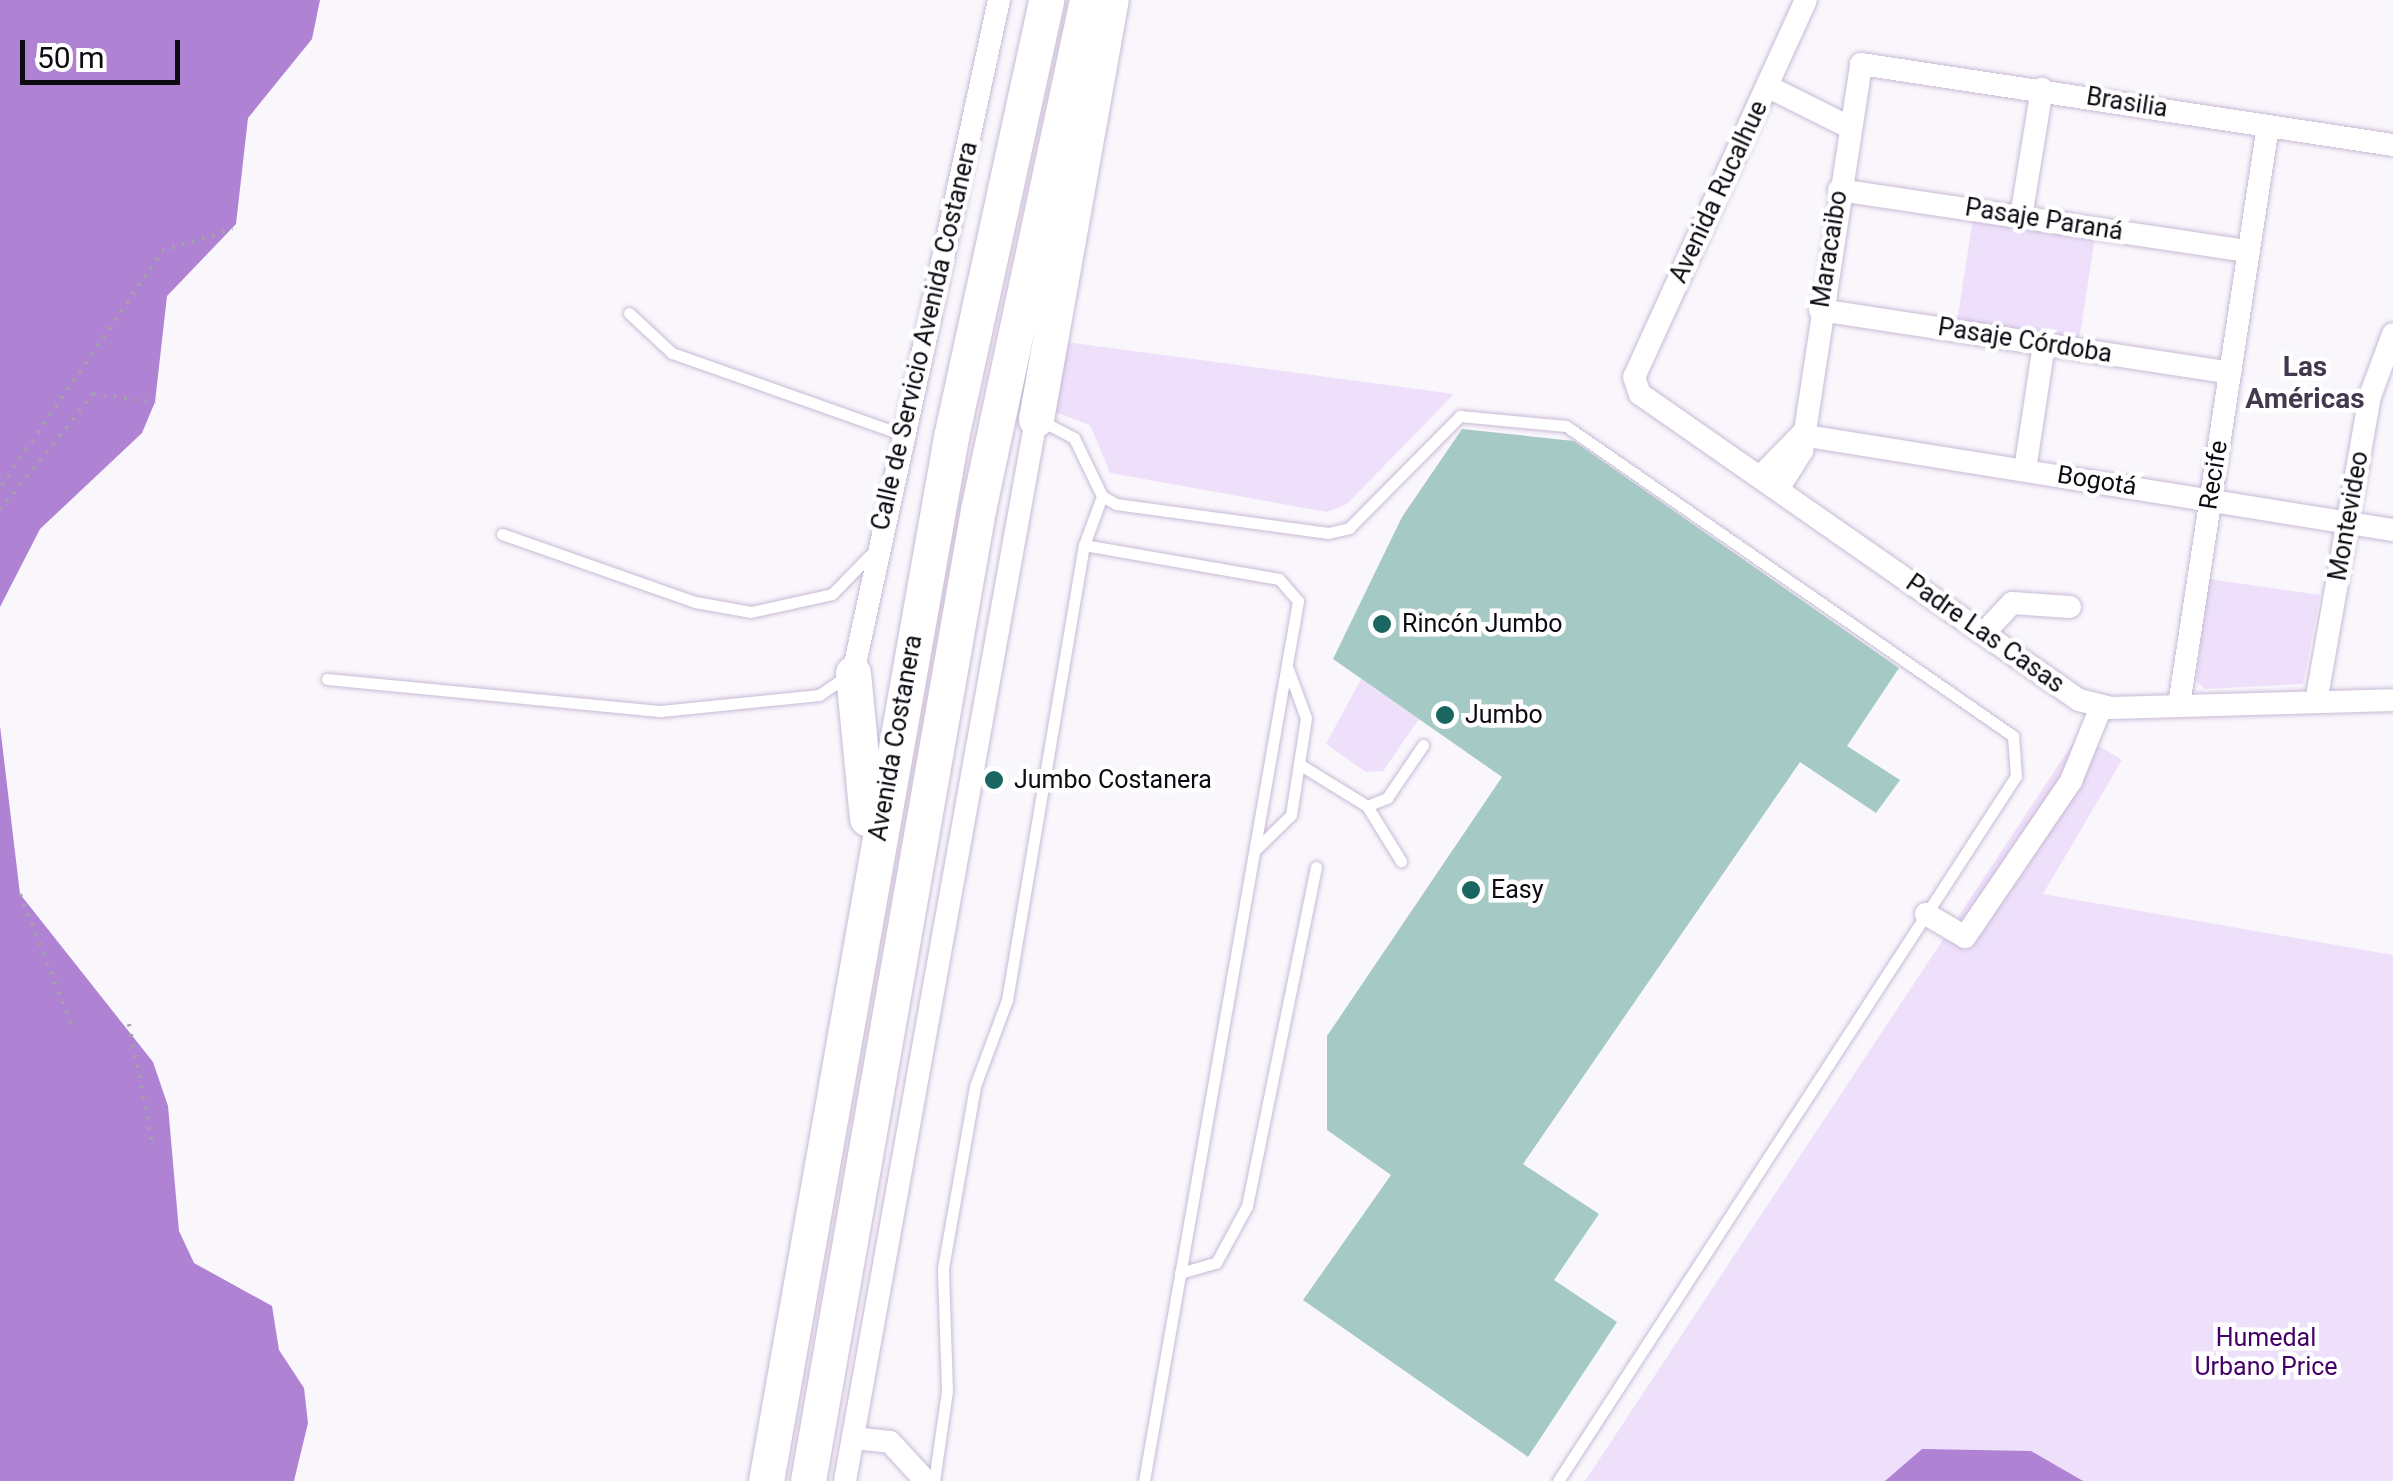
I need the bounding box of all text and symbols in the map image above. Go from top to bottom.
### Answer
scale bar [25,20,185,82]
text: 50 m [37,40,104,75]
street label: Brasilia [2084,82,2170,124]
street label: Avenida Rucalhue [1664,96,1774,288]
street label: Calle de Servicio Avenida Costanera [866,139,984,533]
street label: Maracaibo [1806,188,1854,310]
street label: Pasaje Paraná [1963,193,2125,247]
street label: Pasaje Córdoba [1936,312,2114,370]
district label: Las Américas [2245,350,2365,416]
street label: Recife [2194,438,2234,512]
street label: Montevideo [2323,449,2375,583]
street label: Bogotá [2055,460,2139,502]
street label: Padre Las Casas [1900,568,2070,700]
place label: Rincón Jumbo [1402,609,1562,639]
marker: Rincón Jumbo [1371,613,1393,635]
street label: Avenida Costanera [863,633,929,843]
place label: Jumbo [1465,700,1543,730]
marker: Jumbo [1434,704,1456,726]
place label: Jumbo Costanera [1014,765,1212,795]
marker: Jumbo Costanera [983,769,1005,791]
place label: Easy [1491,875,1544,905]
marker: Easy [1460,879,1482,901]
park label: Humedal Urbano Price [2194,1324,2338,1383]

